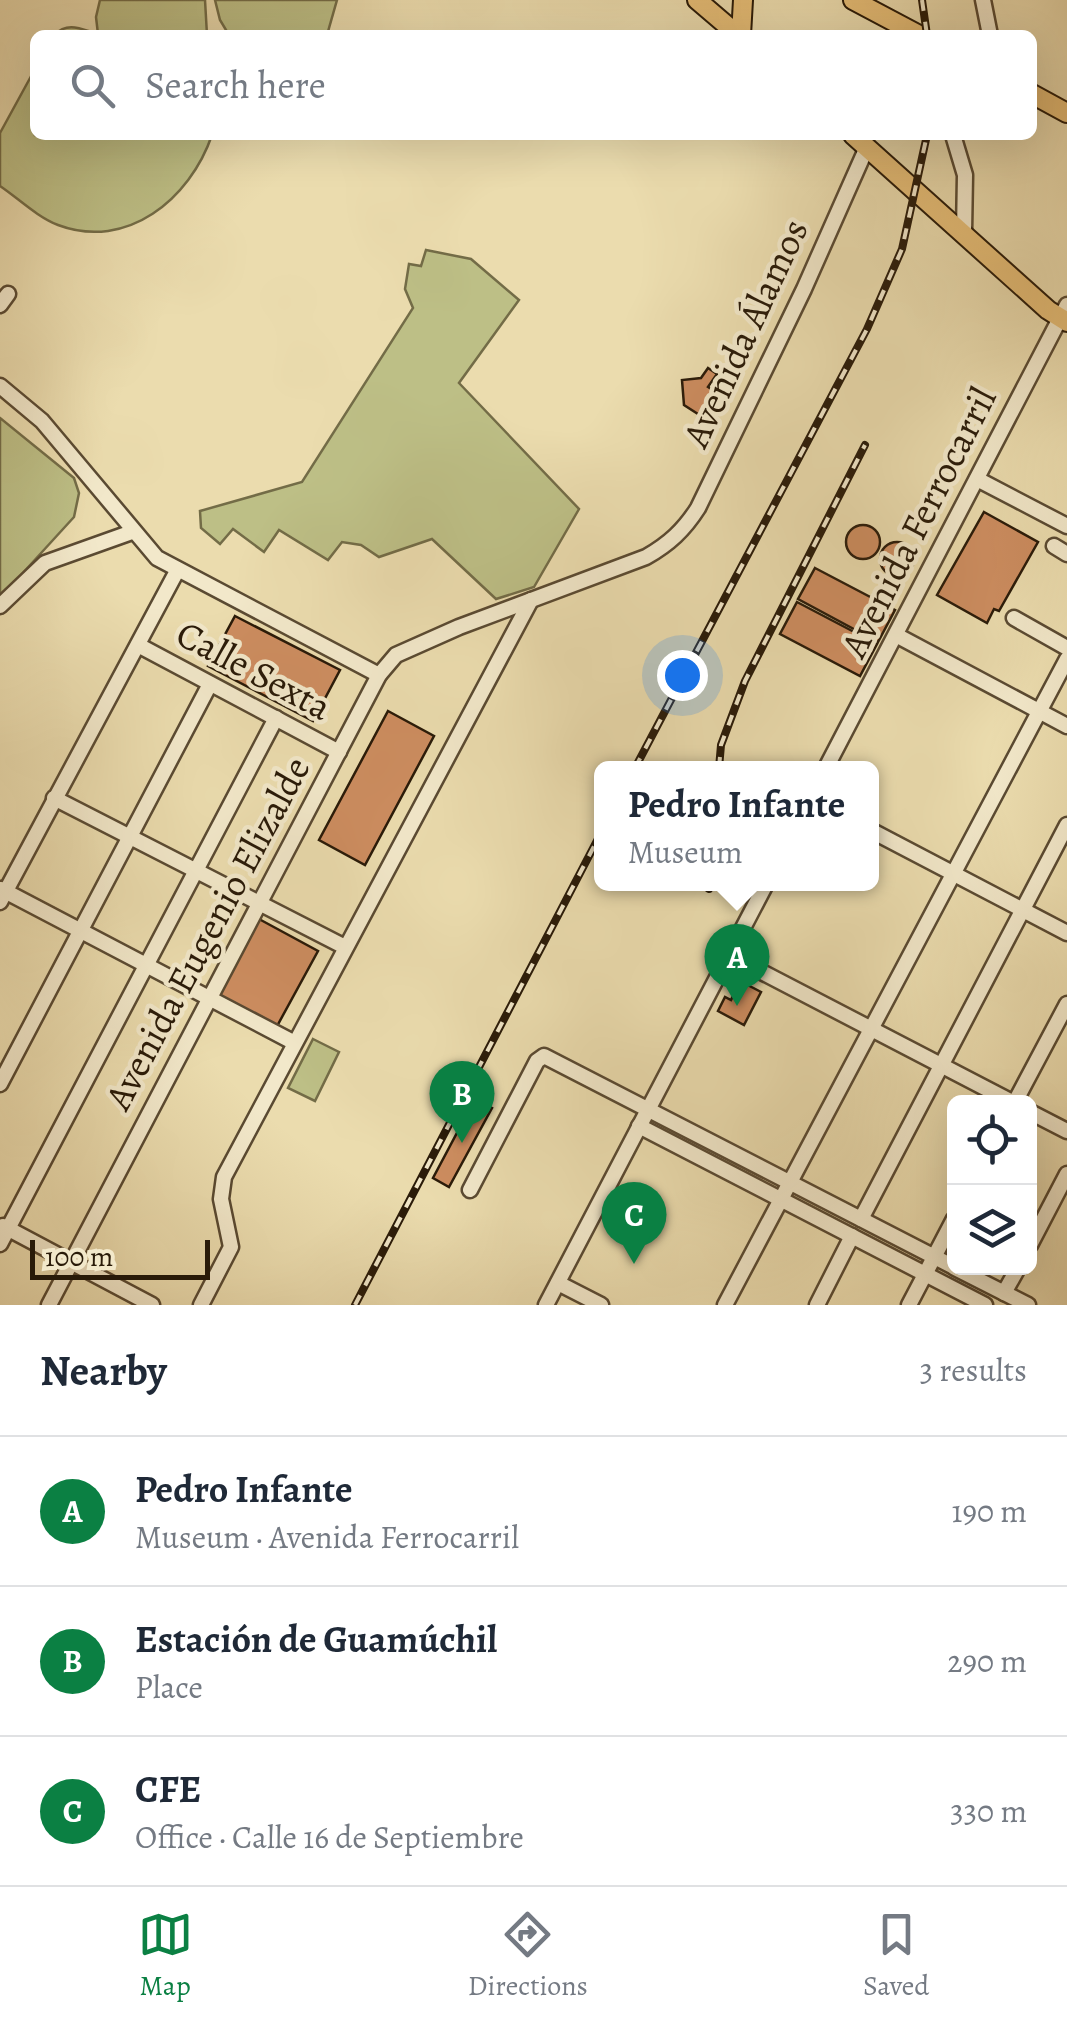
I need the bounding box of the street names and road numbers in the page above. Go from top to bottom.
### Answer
street label: Avenida Álamos [669,210,821,456]
street label: Avenida Ferrocarril [827,378,1009,667]
street label: Calle Sexta [167,607,341,733]
street label: Avenida Eugenio Elizalde [91,747,322,1119]

